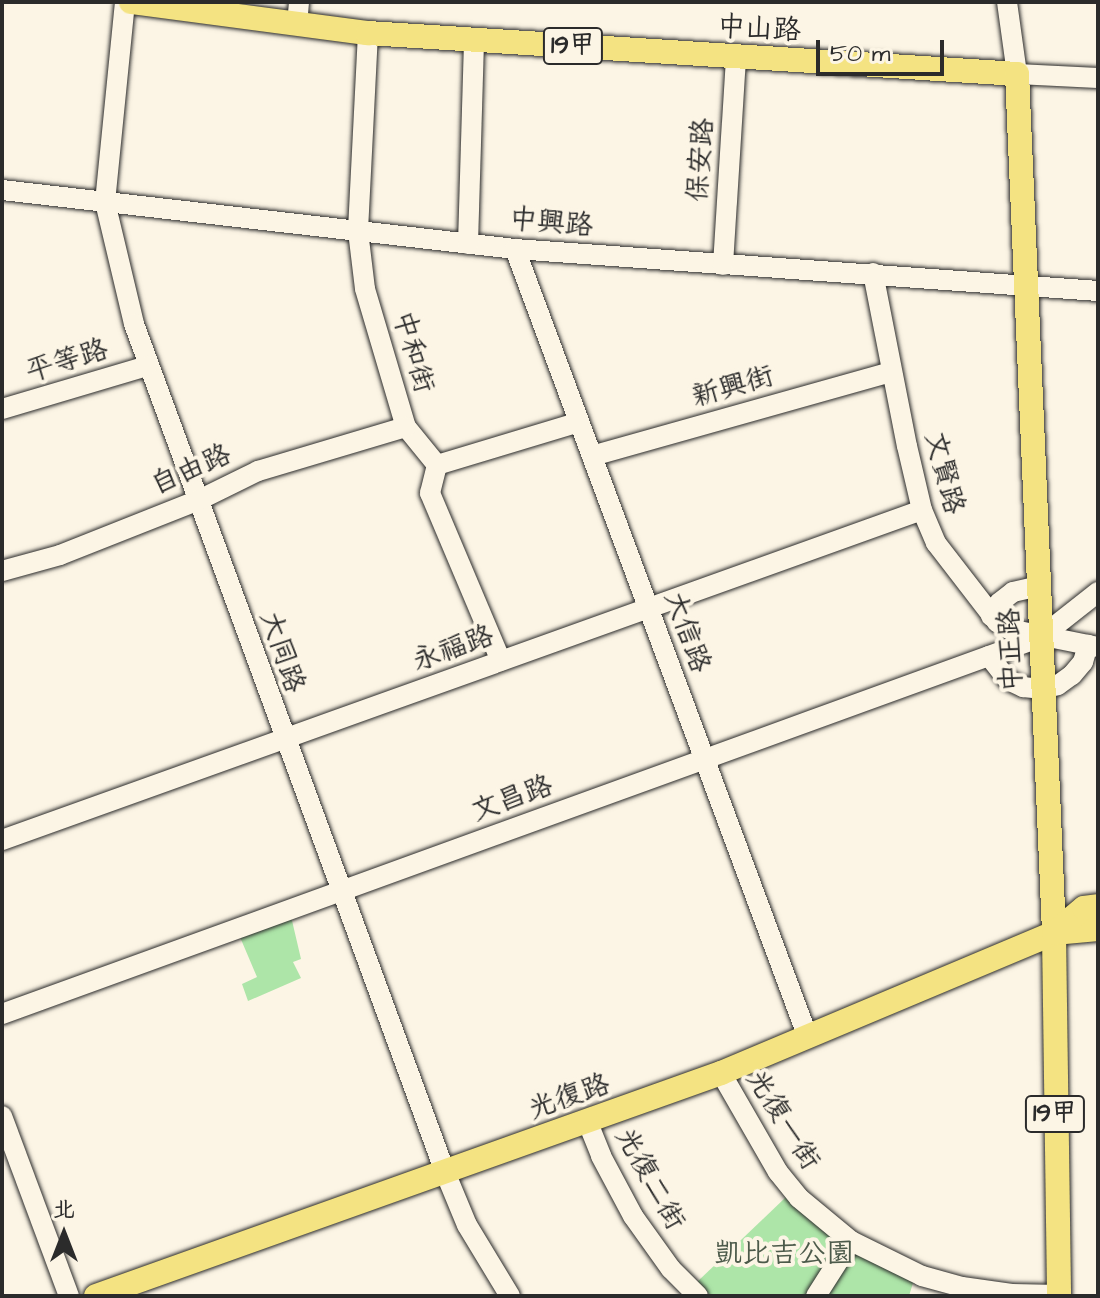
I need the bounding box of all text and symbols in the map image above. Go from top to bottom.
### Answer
street label: 中山路 [716,10,802,48]
road number: 19甲 [541,24,605,68]
scale bar [820,24,948,74]
text: 50 m [830,37,890,71]
street label: 保安路 [681,117,721,203]
street label: 中興路 [508,203,594,243]
street label: 中和街 [385,307,441,397]
street label: 平等路 [22,333,112,389]
street label: 新興街 [688,359,778,415]
street label: 文賢路 [917,428,971,518]
street label: 自由路 [146,438,236,502]
street label: 大信路 [657,587,717,677]
street label: 大同路 [252,607,312,697]
street label: 中正路 [993,607,1029,693]
street label: 永福路 [408,619,498,679]
street label: 文昌路 [467,769,557,829]
street label: 光復一街 [739,1064,827,1176]
street label: 光復路 [524,1067,614,1127]
road number: 19甲 [1023,1092,1087,1136]
street label: 光復二街 [608,1122,692,1236]
north arrow [24,1194,104,1274]
text: 北 [53,1194,75,1225]
park label: 凱比吉公園 [714,1237,854,1271]

